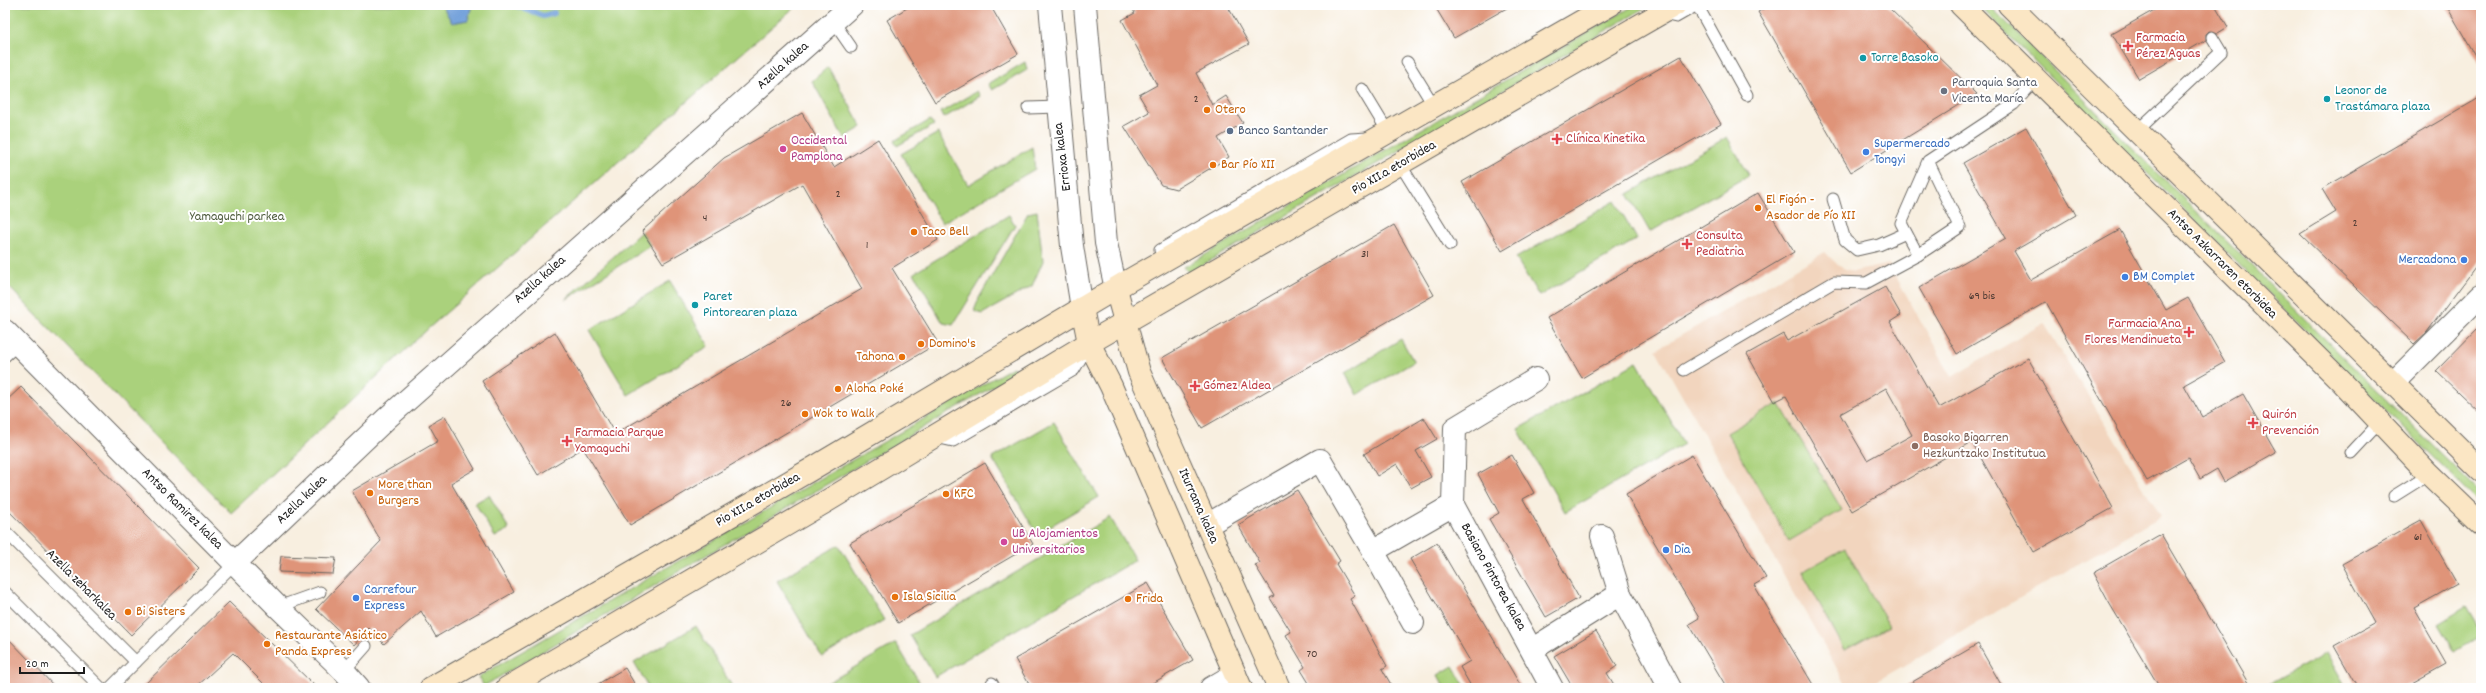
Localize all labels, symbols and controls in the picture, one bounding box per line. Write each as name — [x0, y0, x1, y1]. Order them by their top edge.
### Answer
place label: Farmacia Pérez Aguas — [2136, 28, 2201, 64]
street label: Azella kalea — [753, 37, 814, 95]
marker: Farmacia Pérez Aguas — [2123, 41, 2133, 51]
place label: Torre Basoko — [1871, 48, 1939, 68]
marker: Torre Basoko — [1858, 53, 1868, 63]
place label: Parroquia Santa Vicenta María — [1952, 73, 2038, 109]
place label: Leonor de Trastámara plaza — [2335, 81, 2430, 117]
marker: Parroquia Santa Vicenta María — [1939, 86, 1949, 96]
house number: 2 — [1193, 91, 1199, 108]
marker: Leonor de Trastámara plaza — [2322, 94, 2332, 104]
place label: Otero — [1215, 100, 1246, 120]
marker: Otero — [1202, 105, 1212, 115]
street label: Errioxa kalea — [1049, 121, 1077, 192]
place label: Banco Santander — [1238, 121, 1329, 141]
marker: Banco Santander — [1225, 126, 1235, 136]
place label: Clínica Kinetika — [1566, 129, 1645, 149]
place label: Occidental Pamplona — [791, 131, 848, 167]
marker: Clínica Kinetika — [1551, 133, 1563, 145]
place label: Supermercado Tongyi — [1874, 134, 1950, 170]
street label: Pio XII.a etorbidea — [1348, 135, 1440, 200]
marker: Occidental Pamplona — [778, 144, 788, 154]
marker: Supermercado Tongyi — [1861, 147, 1871, 157]
place label: Bar Pío XII — [1221, 155, 1275, 175]
marker: Bar Pío XII — [1208, 160, 1218, 170]
house number: 2 — [835, 186, 841, 203]
place label: El Figón - Asador de Pío XII — [1766, 190, 1856, 226]
marker: El Figón - Asador de Pío XII — [1753, 203, 1763, 213]
street label: Antso Azkarraren etorbidea — [2162, 204, 2282, 324]
park label: Yamaguchi parkea — [190, 207, 285, 227]
house number: 4 — [703, 210, 708, 227]
house number: 2 — [2352, 215, 2358, 232]
place label: Taco Bell — [922, 222, 969, 242]
place label: Consulta Pediatria — [1696, 226, 1744, 262]
marker: Taco Bell — [909, 227, 919, 237]
house number: 1 — [866, 237, 868, 254]
marker: Consulta Pediatria — [1681, 238, 1693, 250]
house number: 31 — [1361, 246, 1369, 263]
place label: Mercadona — [2398, 250, 2456, 270]
street label: Azella kalea — [510, 251, 571, 309]
marker: Mercadona — [2459, 255, 2469, 265]
place label: BM Complet — [2133, 267, 2195, 287]
marker: BM Complet — [2120, 272, 2130, 282]
place label: Paret Pintorearen plaza — [703, 287, 797, 323]
house number: 69 bis — [1969, 288, 1995, 305]
marker: Paret Pintorearen plaza — [690, 300, 700, 310]
place label: Farmacia Ana Flores Mendinueta — [2084, 314, 2181, 350]
marker: Farmacia Ana Flores Mendinueta — [2184, 327, 2194, 337]
place label: Domino's — [929, 334, 976, 354]
marker: Domino's — [916, 339, 926, 349]
place label: Tahona — [856, 347, 894, 367]
marker: Tahona — [897, 352, 907, 362]
place label: Gómez Aldea — [1203, 376, 1271, 396]
place label: Aloha Poké — [846, 379, 904, 399]
marker: Gómez Aldea — [1190, 381, 1200, 391]
marker: Aloha Poké — [833, 384, 843, 394]
house number: 26 — [780, 395, 792, 412]
place label: Wok to Walk — [813, 404, 875, 424]
place label: Quirón Prevención — [2262, 405, 2319, 441]
marker: Wok to Walk — [800, 409, 810, 419]
marker: Quirón Prevención — [2247, 417, 2259, 429]
place label: Farmacia Parque Yamaguchi — [575, 423, 664, 459]
place label: Basoko Bigarren Hezkuntzako Institutua — [1923, 428, 2046, 464]
marker: Farmacia Parque Yamaguchi — [562, 436, 572, 446]
marker: Basoko Bigarren Hezkuntzako Institutua — [1910, 441, 1920, 451]
street label: Antso Ramirez kalea — [137, 464, 228, 555]
street label: Iturrama kalea — [1173, 465, 1224, 547]
street label: Pio XII.a etorbidea — [712, 467, 804, 532]
street label: Azella kalea — [272, 470, 332, 529]
place label: More than Burgers — [378, 475, 432, 511]
place label: KFC — [954, 484, 974, 504]
marker: More than Burgers — [365, 488, 375, 498]
marker: KFC — [941, 489, 951, 499]
street label: Basiano Pintorea kalea — [1455, 519, 1531, 635]
place label: UB Alojamientos Universitarios — [1012, 524, 1098, 560]
house number: 61 — [2414, 529, 2422, 546]
marker: UB Alojamientos Universitarios — [999, 537, 1009, 547]
place label: Dia — [1674, 540, 1691, 560]
street label: Azella zeharkalea — [41, 545, 121, 625]
marker: Dia — [1661, 545, 1671, 555]
place label: Carrefour Express — [364, 580, 417, 616]
place label: Isla Sicilia — [903, 587, 956, 607]
place label: Frida — [1136, 589, 1164, 609]
marker: Isla Sicilia — [890, 592, 900, 602]
marker: Carrefour Express — [351, 593, 361, 603]
marker: Frida — [1123, 594, 1133, 604]
place label: Bi Sisters — [136, 602, 186, 622]
marker: Bi Sisters — [123, 607, 133, 617]
place label: Restaurante Asiático Panda Express — [275, 626, 387, 662]
marker: Restaurante Asiático Panda Express — [262, 639, 272, 649]
house number: 70 — [1306, 646, 1318, 663]
scale bar — [20, 649, 84, 675]
text: 20 m — [26, 656, 49, 673]

